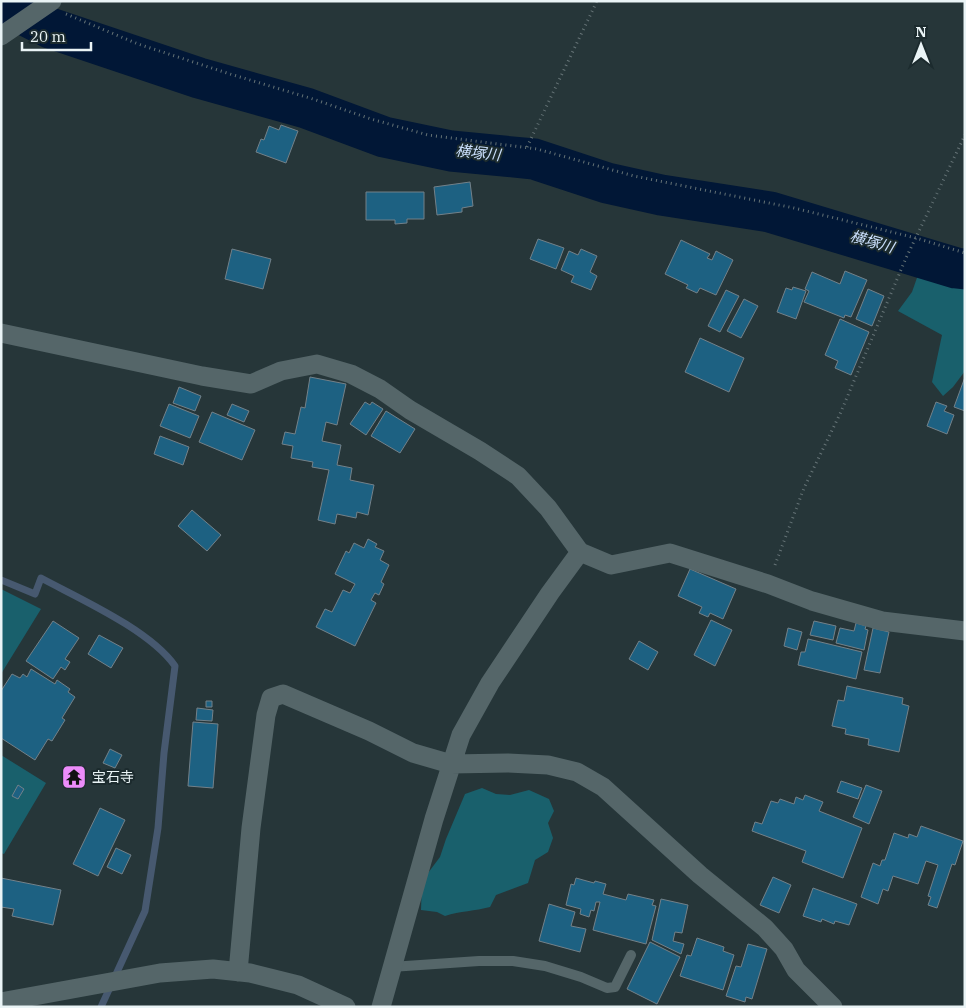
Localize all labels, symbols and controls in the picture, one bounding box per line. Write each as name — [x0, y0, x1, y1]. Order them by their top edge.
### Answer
scale bar — [22, 20, 91, 52]
north arrow — [896, 20, 946, 70]
text: N — [915, 23, 927, 41]
text: 20 m — [30, 27, 66, 46]
water label: 横塚川 — [455, 141, 503, 165]
water label: 横塚川 — [848, 226, 898, 257]
temple icon: 宝石寺 — [61, 764, 87, 790]
place label: 宝石寺 — [92, 768, 134, 786]

